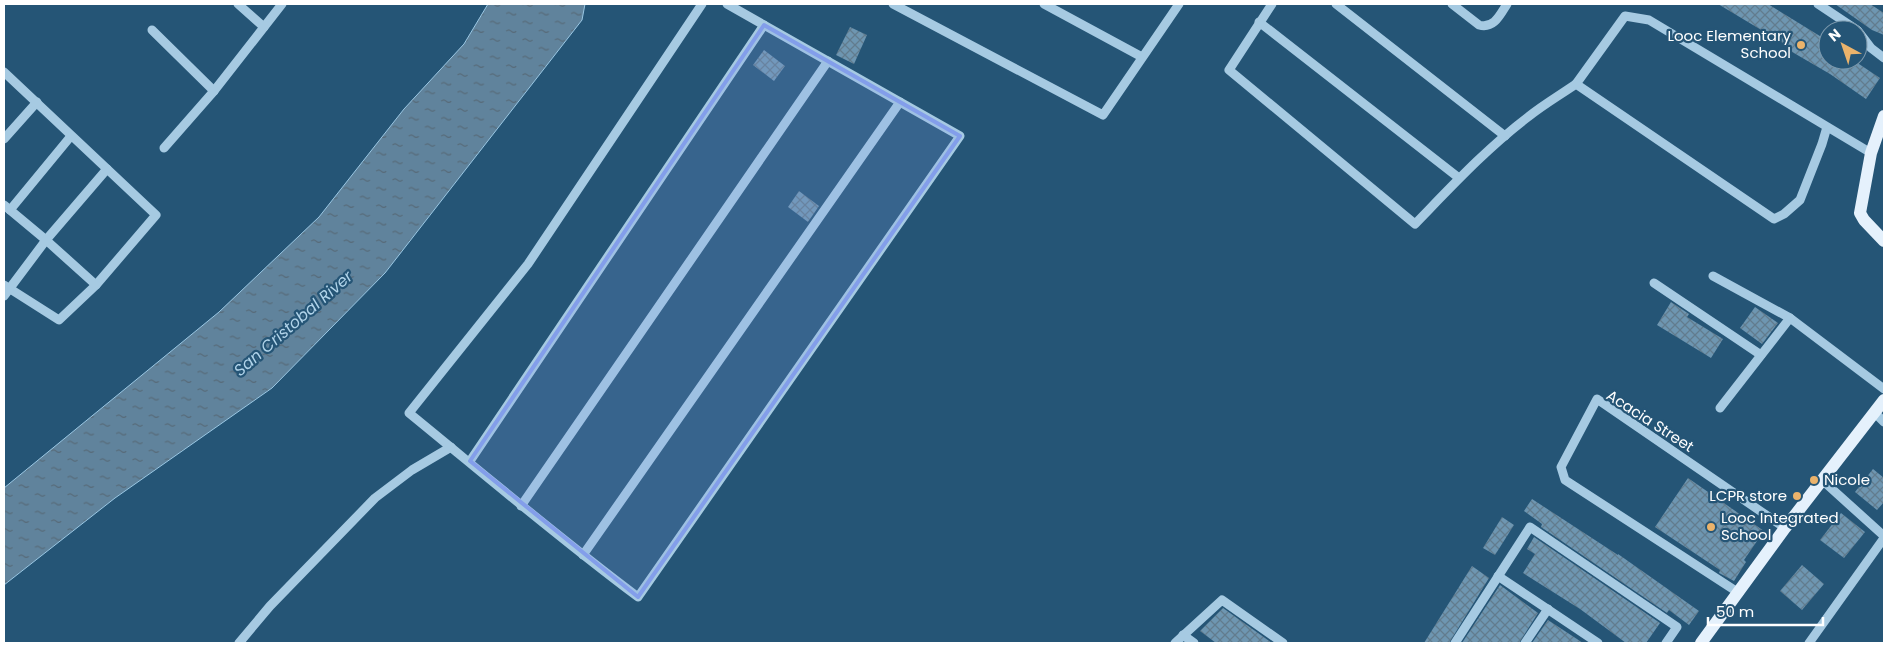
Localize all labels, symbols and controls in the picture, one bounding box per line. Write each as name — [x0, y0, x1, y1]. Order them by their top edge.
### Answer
north arrow — [1818, 20, 1868, 70]
text: N — [1824, 24, 1845, 46]
place label: Looc Elementary School — [1668, 25, 1792, 63]
marker: Looc Elementary School — [1795, 39, 1807, 51]
water label: San Cristobal River — [229, 265, 359, 381]
street label: Acacia Street — [1603, 384, 1698, 457]
place label: Nicole — [1824, 469, 1870, 490]
marker: Nicole — [1808, 474, 1820, 486]
place label: LCPR store — [1709, 485, 1787, 506]
marker: LCPR store — [1791, 490, 1803, 502]
place label: Looc Integrated School — [1721, 507, 1839, 545]
marker: Looc Integrated School — [1705, 521, 1717, 533]
scale bar — [1708, 594, 1823, 626]
text: 50 m — [1716, 601, 1754, 622]

